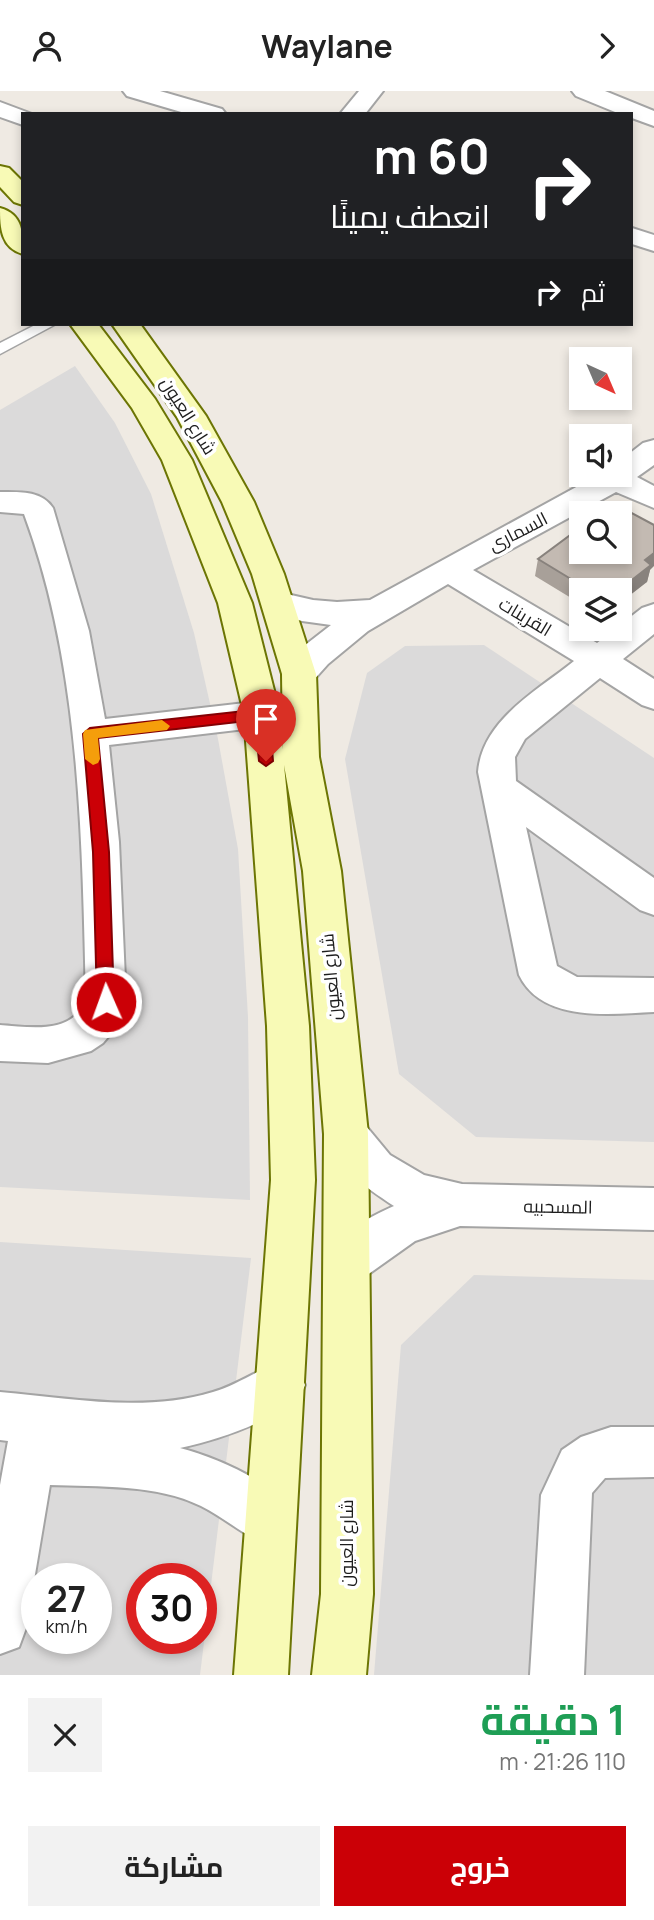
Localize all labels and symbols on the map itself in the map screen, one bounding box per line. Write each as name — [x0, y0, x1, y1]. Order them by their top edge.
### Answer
north arrow — [569, 347, 632, 409]
street label: شارع العيون — [155, 372, 222, 459]
street label: السمارى — [484, 506, 551, 556]
street label: القرينات — [495, 591, 556, 641]
pin — [236, 689, 296, 761]
street label: شارع العيون — [314, 932, 347, 1022]
position arrow — [69, 965, 143, 1039]
street label: المسحبيه — [523, 1193, 593, 1219]
street label: شارع العيون — [334, 1499, 359, 1587]
speed limit sign: 30 — [126, 1563, 217, 1654]

